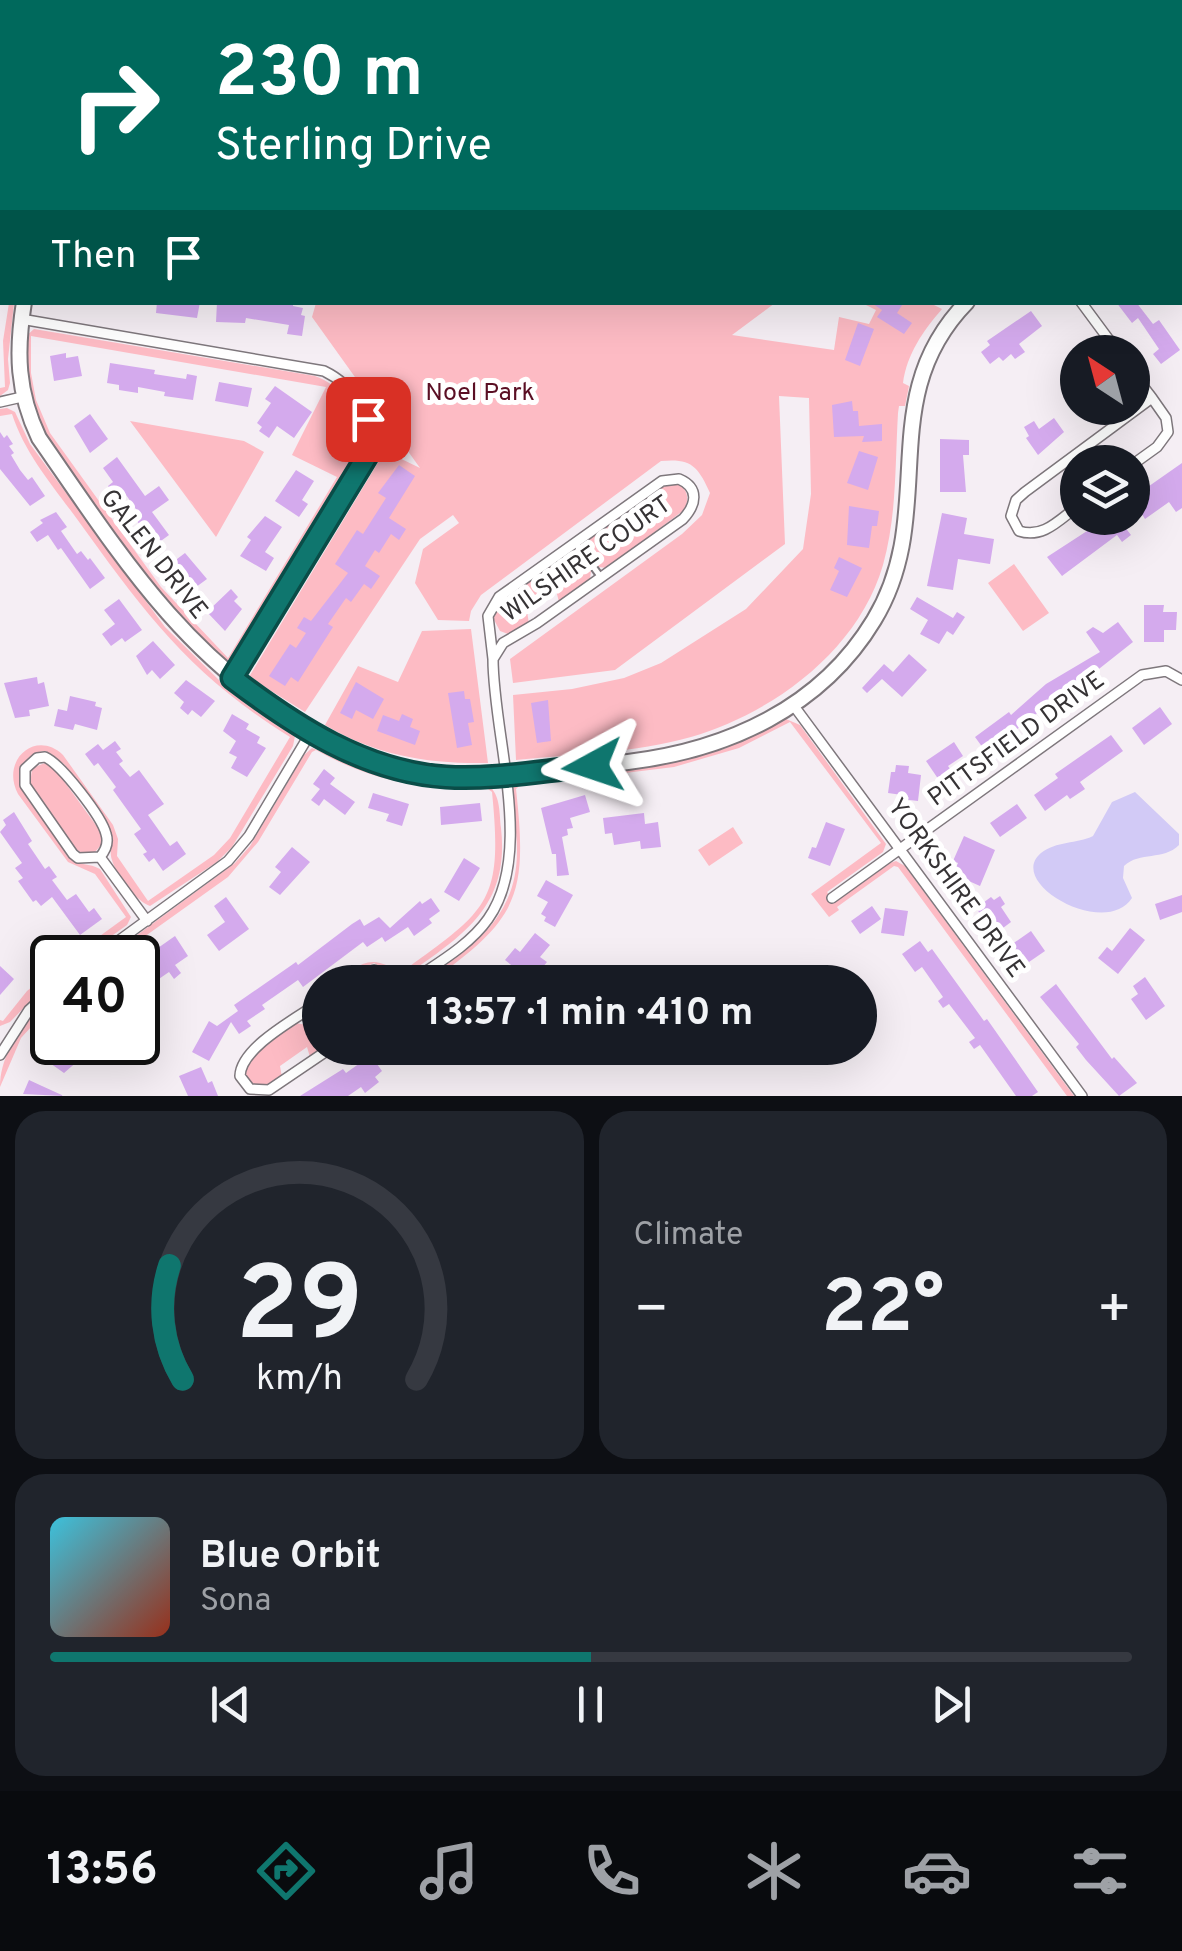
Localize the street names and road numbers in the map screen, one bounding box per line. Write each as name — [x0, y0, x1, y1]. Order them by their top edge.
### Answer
street label: GALEN DRIVE — [92, 483, 214, 627]
street label: WILSHIRE COURT — [496, 489, 678, 631]
street label: PITTSFIELD DRIVE — [922, 665, 1112, 815]
street label: YORKSHIRE DRIVE — [879, 793, 1031, 985]

